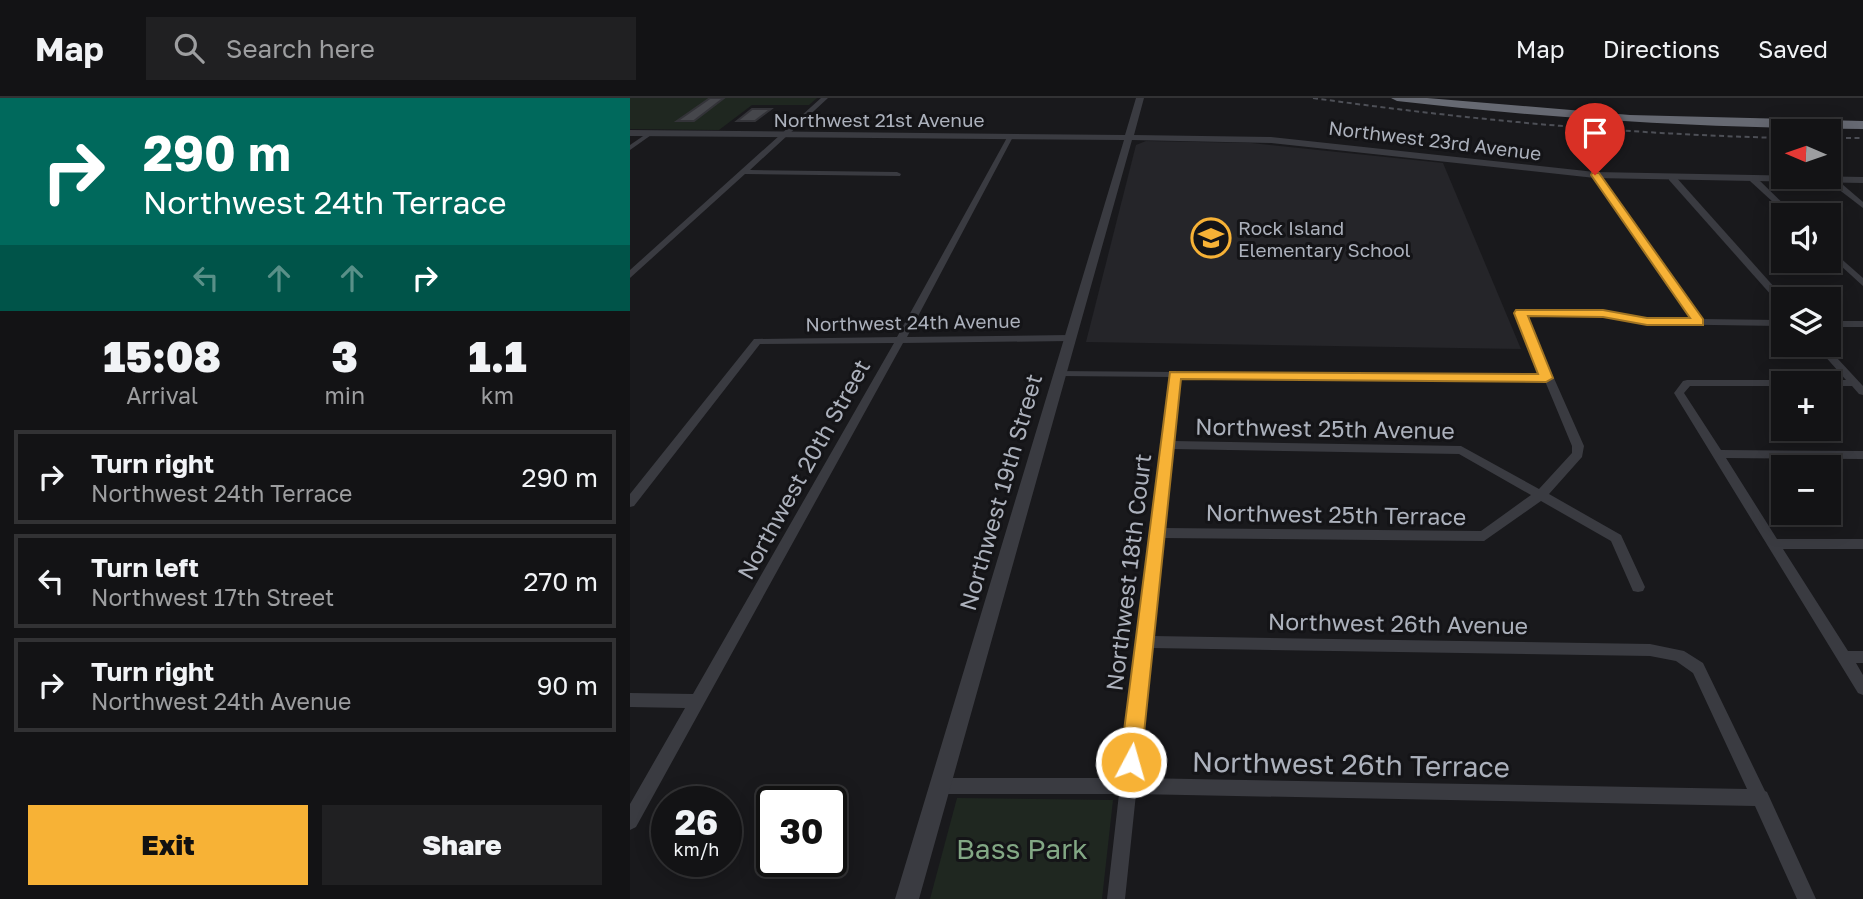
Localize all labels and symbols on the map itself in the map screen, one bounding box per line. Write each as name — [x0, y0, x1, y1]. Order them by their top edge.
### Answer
pin — [1565, 103, 1625, 175]
street label: Northwest 21st Avenue — [773, 108, 985, 131]
street label: Northwest 23rd Avenue — [1327, 116, 1543, 164]
north arrow — [1771, 119, 1841, 189]
place label: Rock Island Elementary School — [1238, 216, 1411, 261]
school or university icon: Rock Island Elementary School — [1190, 217, 1232, 259]
street label: Northwest 24th Avenue — [805, 309, 1021, 335]
street label: Northwest 20th Street — [731, 354, 875, 584]
street label: Northwest 19th Street — [953, 370, 1047, 614]
street label: Northwest 25th Avenue — [1195, 412, 1455, 444]
street label: Northwest 18th Court — [1100, 452, 1156, 692]
street label: Northwest 25th Terrace — [1205, 498, 1467, 530]
street label: Northwest 26th Avenue — [1268, 607, 1528, 639]
position arrow — [1094, 725, 1168, 799]
street label: Northwest 26th Terrace — [1192, 745, 1510, 783]
speed limit sign: 30 — [756, 786, 847, 877]
park label: Bass Park — [956, 832, 1088, 865]

